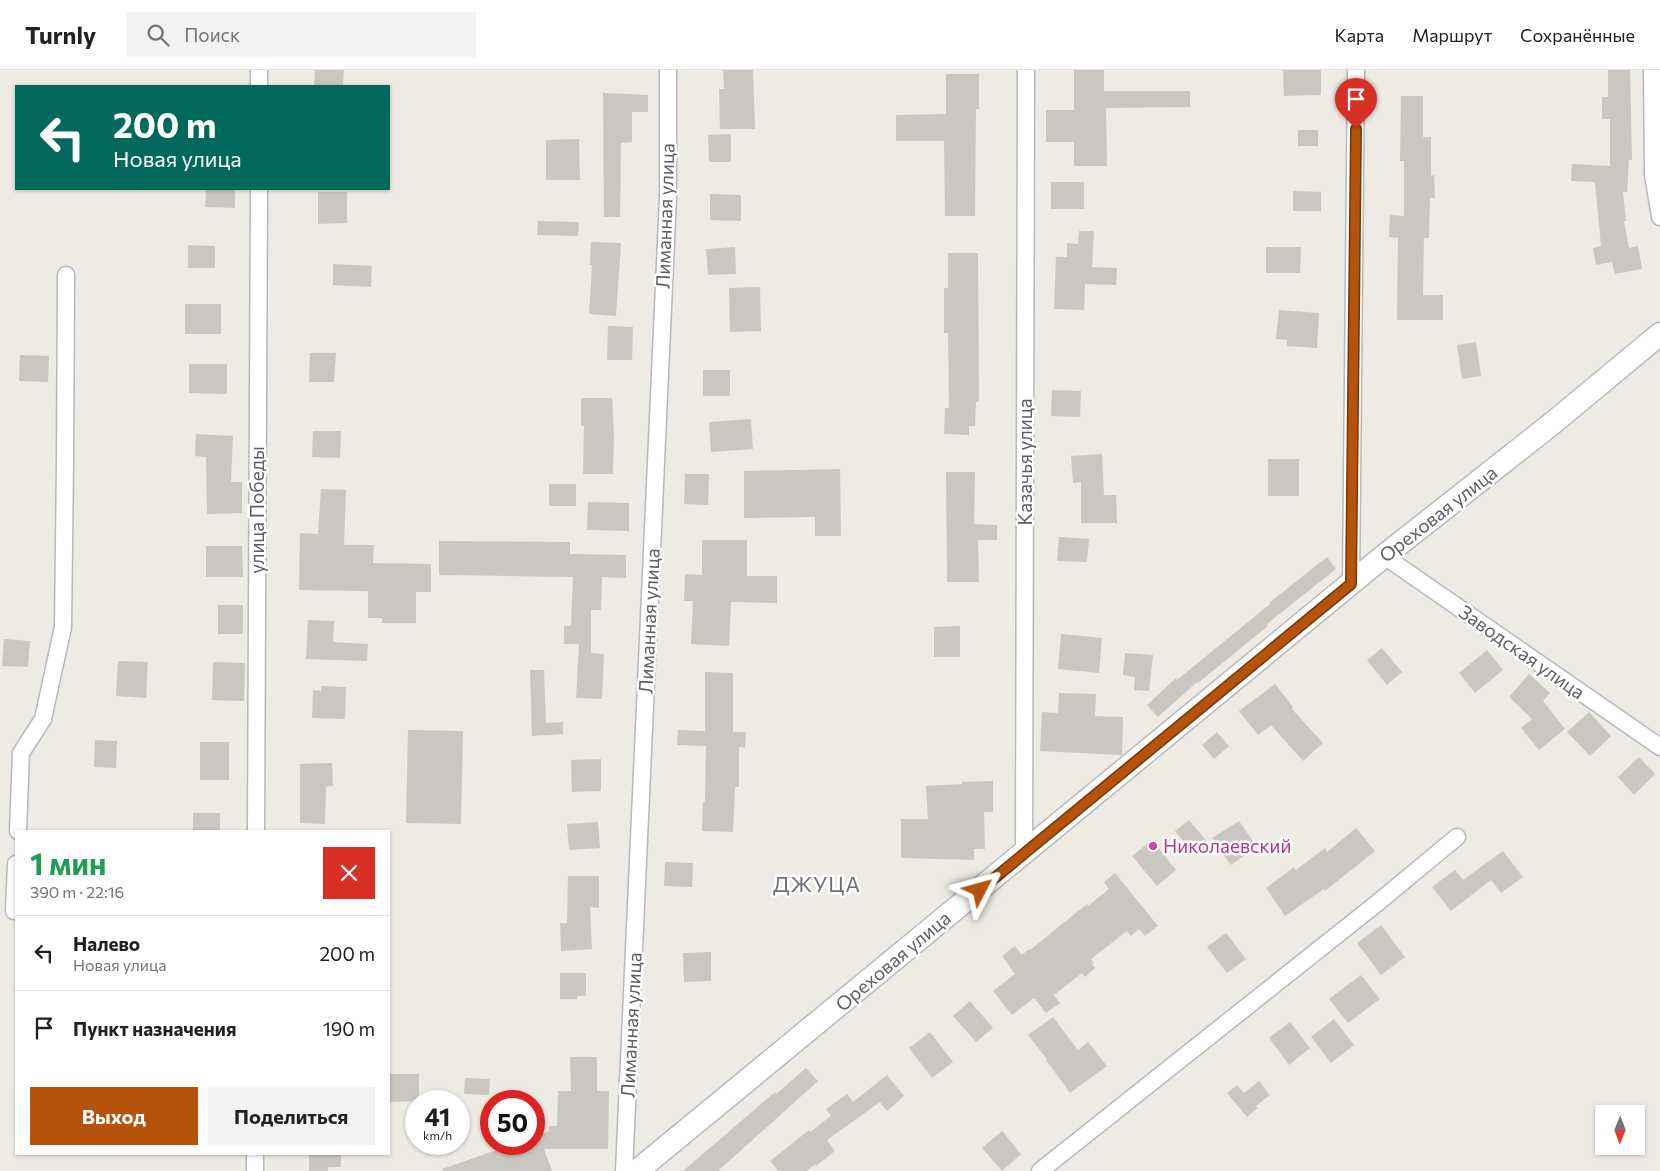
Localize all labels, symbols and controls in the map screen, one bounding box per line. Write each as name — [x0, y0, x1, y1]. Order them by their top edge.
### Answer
search box — [126, 12, 476, 57]
text: Turnly — [25, 20, 96, 49]
icon: search — [144, 21, 172, 49]
text: Поиск — [184, 23, 240, 46]
text: Карта — [1335, 24, 1384, 46]
text: Маршрут — [1412, 24, 1492, 46]
text: Сохранённые — [1520, 24, 1635, 46]
pin — [1335, 78, 1377, 129]
icon: arrive — [1342, 85, 1370, 113]
text: 200 m — [113, 102, 216, 145]
icon: left — [30, 105, 95, 170]
street label: Лиманная улица — [650, 143, 679, 289]
text: Новая улица — [113, 145, 242, 172]
street label: Казачья улица — [1013, 398, 1036, 526]
street label: улица Победы — [245, 446, 268, 574]
street label: Ореховая улица — [1374, 460, 1501, 567]
street label: Лиманная улица — [633, 548, 664, 694]
street label: Заводская улица — [1455, 600, 1590, 704]
place label: Николаевский — [1163, 834, 1291, 857]
marker: Николаевский — [1147, 840, 1159, 852]
text: 1 мин — [30, 844, 106, 881]
button: close — [323, 847, 375, 899]
position arrow — [953, 863, 1005, 915]
district label: ДЖУЦА — [773, 871, 861, 896]
text: 390 m · 22:16 — [30, 882, 124, 901]
street label: Ореховая улица — [830, 906, 955, 1015]
text: Налево — [73, 932, 140, 955]
icon: left — [30, 939, 58, 967]
text: 200 m — [320, 942, 375, 965]
street label: Лиманная улица — [615, 952, 646, 1098]
text: Новая улица — [73, 955, 167, 974]
icon: arrive — [30, 1014, 58, 1042]
text: Пункт назначения — [73, 1017, 236, 1040]
text: 190 m — [323, 1017, 375, 1040]
button: Выход — [30, 1087, 198, 1145]
button: Поделиться — [208, 1087, 375, 1145]
speed limit sign: 50 — [480, 1090, 545, 1155]
text: 41 — [425, 1101, 450, 1131]
north arrow — [1595, 1105, 1645, 1155]
map controls — [1595, 1105, 1645, 1155]
text: km/h — [423, 1128, 452, 1142]

